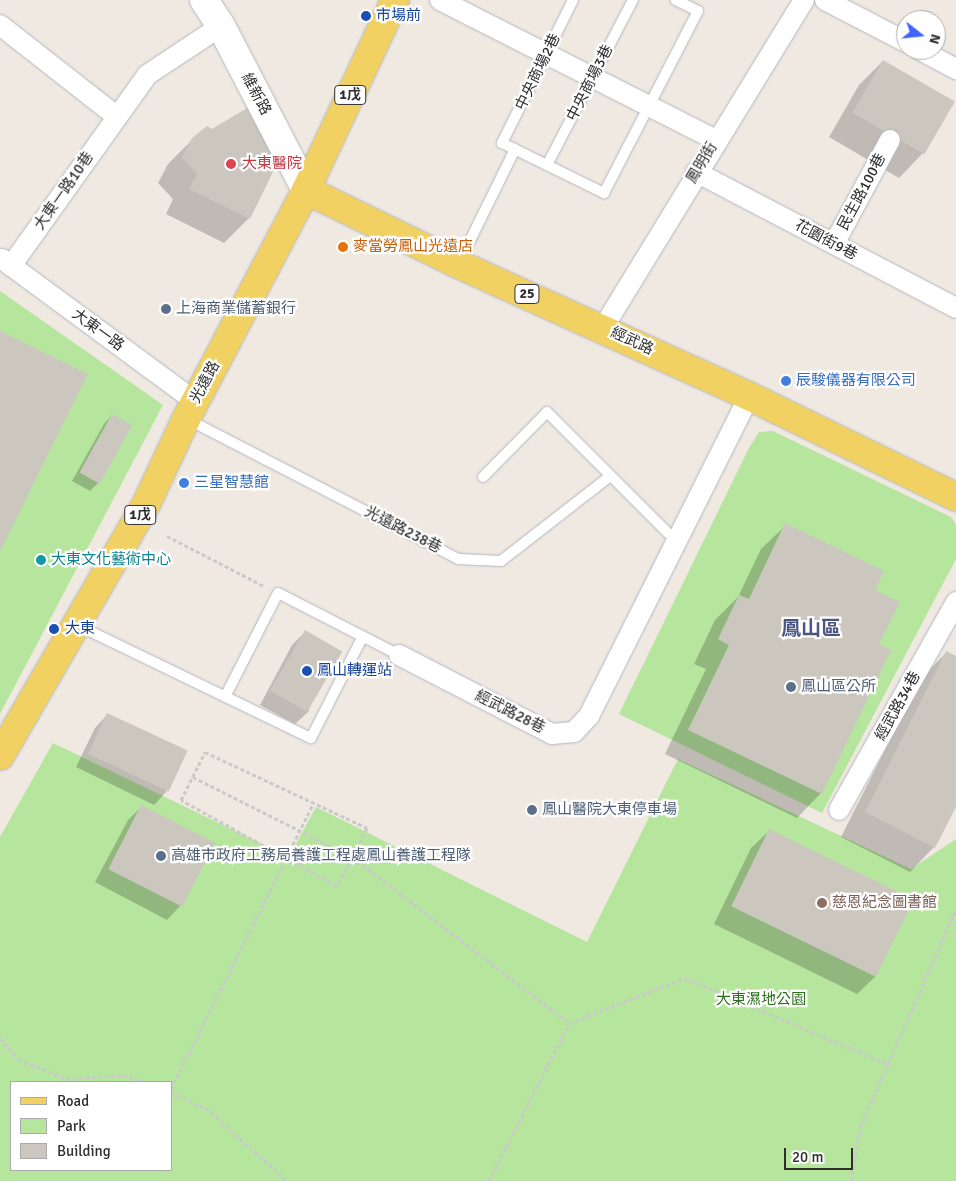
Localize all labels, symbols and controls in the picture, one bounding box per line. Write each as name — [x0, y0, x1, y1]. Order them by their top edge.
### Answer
place label: 市場前 — [376, 7, 421, 25]
marker: 市場前 — [360, 10, 372, 22]
north arrow — [896, 10, 946, 60]
street label: 中央商場2巷 — [512, 31, 564, 113]
text: N — [925, 32, 944, 46]
street label: 中央商場3巷 — [563, 42, 617, 124]
street label: 維新路 — [237, 70, 275, 118]
road number: 1戊 — [334, 84, 366, 106]
street label: 鳳明街 — [683, 139, 721, 187]
street label: 大東一路10巷 — [30, 148, 98, 234]
street label: 民生路100巷 — [834, 151, 890, 233]
place label: 大東醫院 — [242, 155, 302, 173]
marker: 大東醫院 — [224, 157, 238, 171]
street label: 花園街9巷 — [792, 216, 860, 264]
place label: 麥當勞鳳山光遠店 — [353, 238, 473, 256]
marker: 麥當勞鳳山光遠店 — [337, 241, 349, 253]
road number: 25 — [513, 282, 541, 306]
place label: 上海商業儲蓄銀行 — [176, 300, 296, 318]
marker: 上海商業儲蓄銀行 — [160, 303, 172, 315]
street label: 大東一路 — [68, 305, 128, 355]
street label: 經武路 — [608, 323, 656, 359]
street label: 光遠路 — [186, 358, 224, 406]
place label: 辰駿儀器有限公司 — [796, 372, 916, 390]
marker: 辰駿儀器有限公司 — [780, 375, 792, 387]
place label: 三星智慧館 — [194, 474, 269, 492]
marker: 三星智慧館 — [178, 477, 190, 489]
street label: 光遠路238巷 — [361, 503, 445, 557]
road number: 1戊 — [124, 504, 156, 526]
place label: 大東文化藝術中心 — [51, 551, 171, 569]
marker: 大東文化藝術中心 — [35, 554, 47, 566]
district label: 鳳山區 — [781, 616, 841, 640]
place label: 大東 — [65, 620, 95, 638]
marker: 大東 — [47, 622, 61, 636]
place label: 鳳山轉運站 — [317, 662, 392, 680]
marker: 鳳山轉運站 — [301, 665, 313, 677]
street label: 經武路34巷 — [872, 668, 924, 744]
place label: 鳳山區公所 — [801, 678, 876, 696]
marker: 鳳山區公所 — [785, 681, 797, 693]
street label: 經武路28巷 — [472, 687, 548, 737]
place label: 鳳山醫院大東停車場 — [542, 801, 677, 819]
marker: 鳳山醫院大東停車場 — [526, 804, 538, 816]
place label: 高雄市政府工務局養護工程處鳳山養護工程隊 — [171, 847, 471, 865]
marker: 高雄市政府工務局養護工程處鳳山養護工程隊 — [155, 850, 167, 862]
place label: 慈恩紀念圖書館 — [832, 894, 937, 912]
marker: 慈恩紀念圖書館 — [816, 897, 828, 909]
park label: 大東濕地公園 — [716, 991, 806, 1009]
legend — [10, 1081, 172, 1171]
text: Road — [57, 1092, 89, 1110]
text: Park — [57, 1117, 86, 1135]
scale bar — [786, 1138, 855, 1170]
text: Building — [57, 1142, 111, 1160]
text: 20 m — [792, 1148, 823, 1166]

